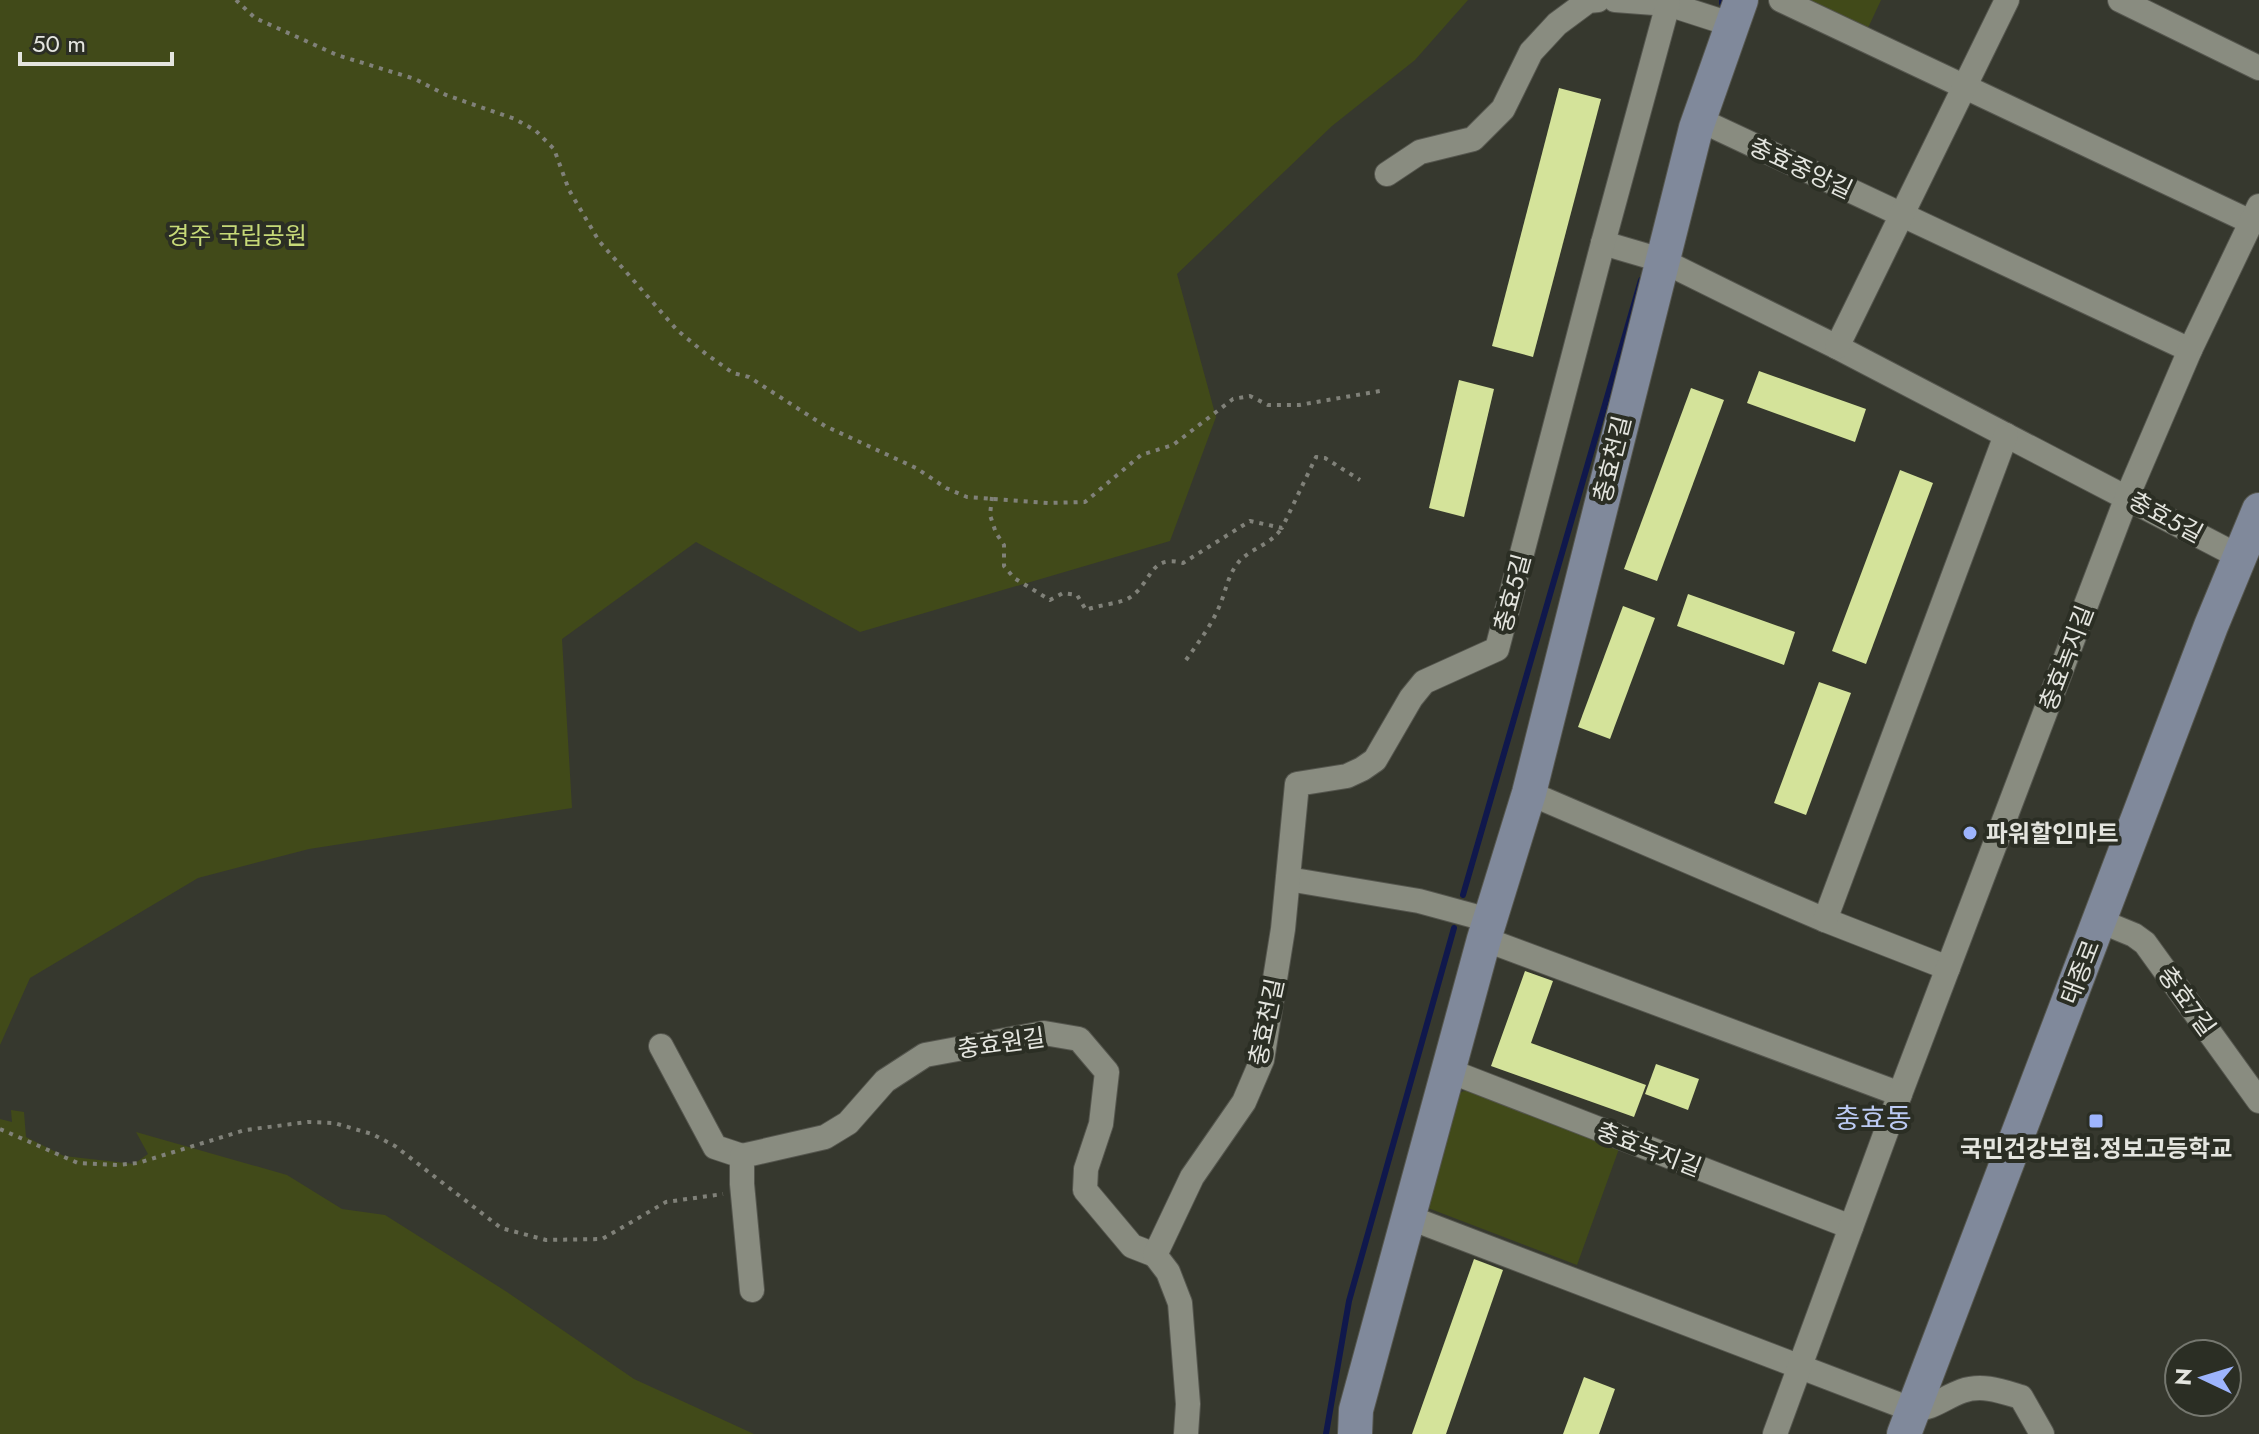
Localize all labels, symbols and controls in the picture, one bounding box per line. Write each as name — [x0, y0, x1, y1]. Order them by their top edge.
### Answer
scale bar — [20, 16, 172, 66]
text: 50 m — [32, 26, 86, 61]
street label: 충효중앙길 — [1744, 129, 1858, 207]
park label: 경주 국립공원 — [167, 218, 307, 253]
street label: 충효천길 — [1584, 412, 1640, 506]
street label: 충효5길 — [2123, 483, 2209, 551]
street label: 충효5길 — [1485, 550, 1539, 636]
street label: 충효녹지길 — [2030, 600, 2102, 716]
place label: 파워할인마트 — [1986, 816, 2118, 851]
marker: 파워할인마트 — [1961, 824, 1979, 842]
street label: 태종로 — [2052, 935, 2108, 1009]
street label: 충효7길 — [2150, 959, 2224, 1043]
street label: 충효천길 — [1240, 975, 1292, 1069]
street label: 충효원길 — [955, 1020, 1047, 1066]
district label: 충효동 — [1834, 1098, 1912, 1139]
marker: 국민건강보험.정보고등학교 — [2087, 1112, 2105, 1130]
street label: 충효녹지길 — [1591, 1113, 1707, 1185]
place label: 국민건강보험.정보고등학교 — [1960, 1131, 2232, 1166]
north arrow — [2163, 1338, 2243, 1418]
text: N — [2166, 1367, 2200, 1386]

